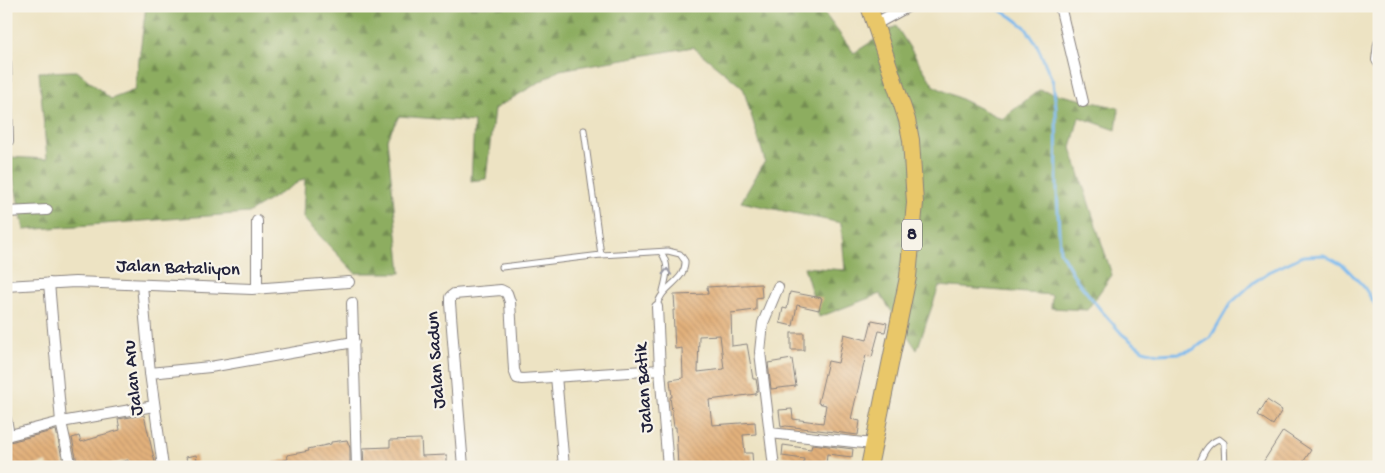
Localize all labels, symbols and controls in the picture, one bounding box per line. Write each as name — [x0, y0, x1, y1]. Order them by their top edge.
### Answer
road number: 8 — [902, 220, 922, 250]
street label: Jalan Bataliyon — [116, 255, 240, 283]
one-way arrow — [661, 268, 672, 276]
street label: Jalan Sadun — [422, 311, 452, 409]
street label: Jalan Aru — [119, 339, 149, 417]
street label: Jalan Batik — [630, 341, 660, 433]

